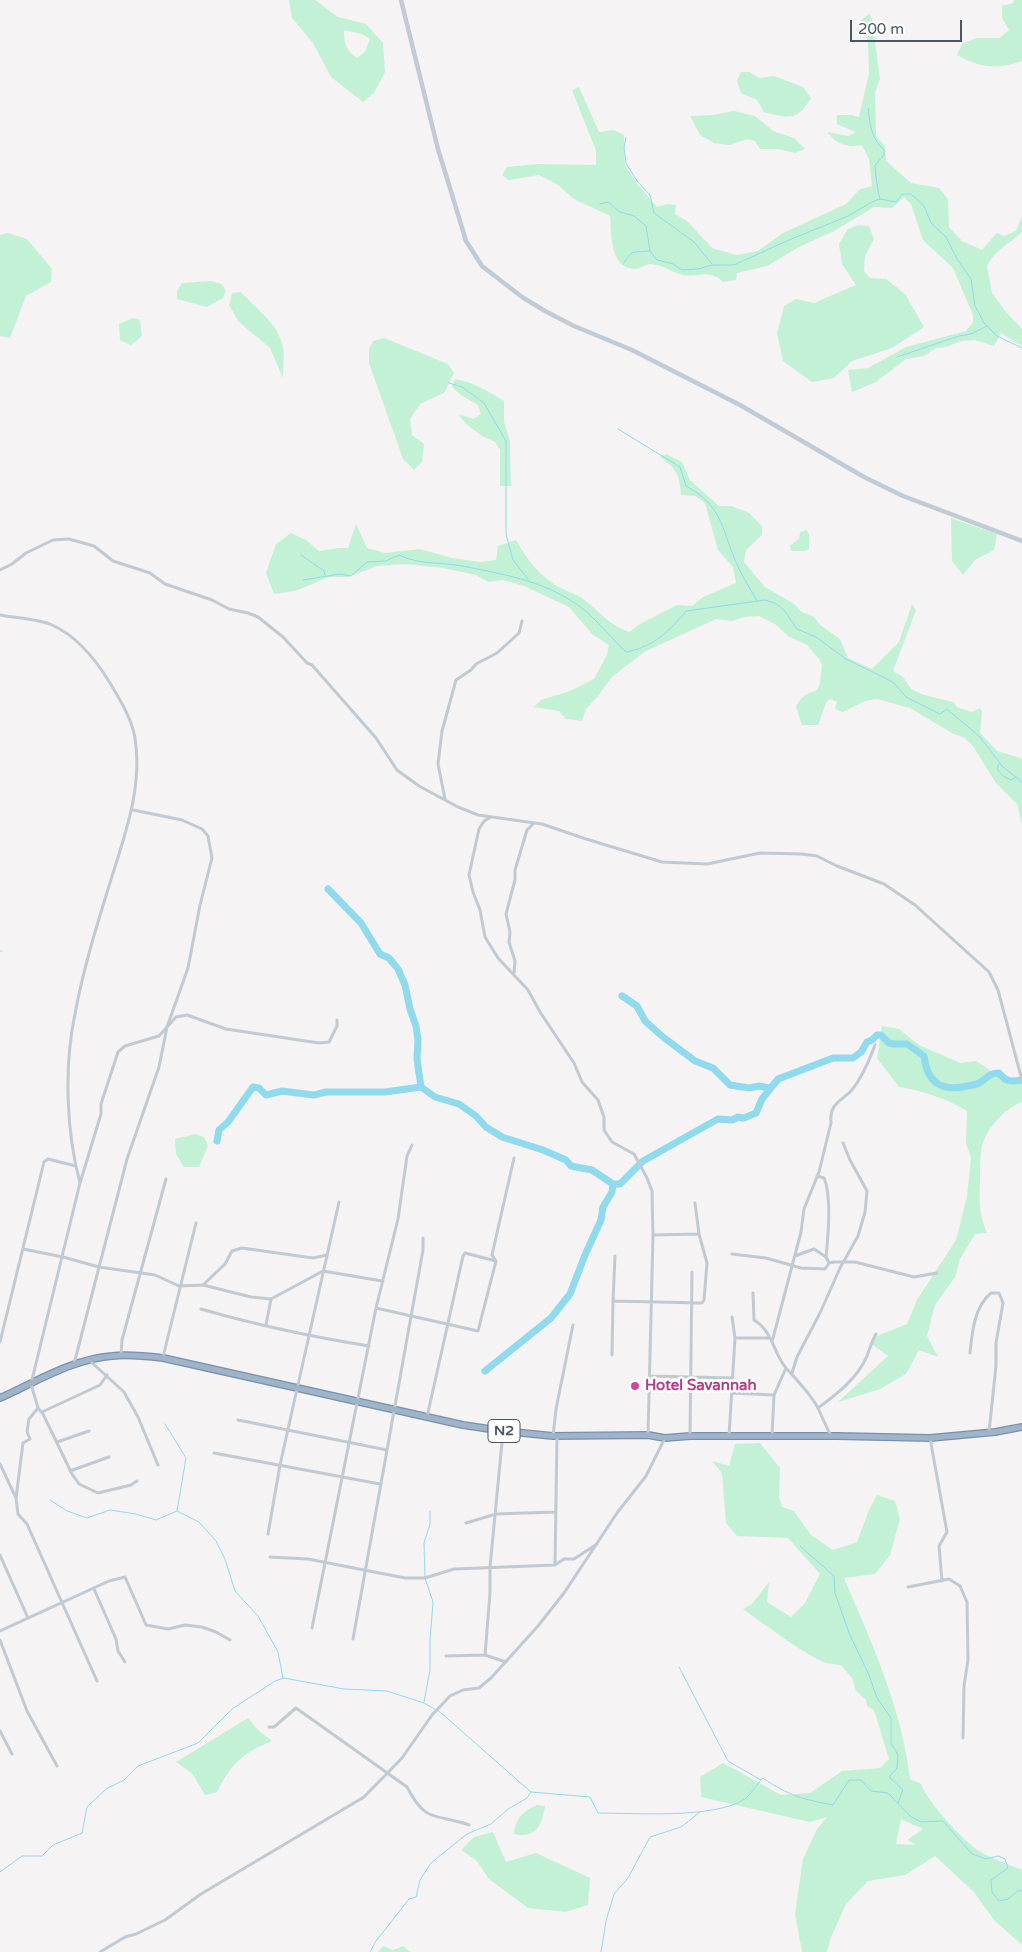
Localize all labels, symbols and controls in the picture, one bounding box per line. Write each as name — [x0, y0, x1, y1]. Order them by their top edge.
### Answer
scale bar — [852, 10, 964, 42]
text: 200 m — [858, 20, 904, 38]
place label: Hotel Savannah — [645, 1377, 757, 1395]
marker: Hotel Savannah — [629, 1380, 641, 1392]
road number: N2 — [488, 1420, 520, 1442]

